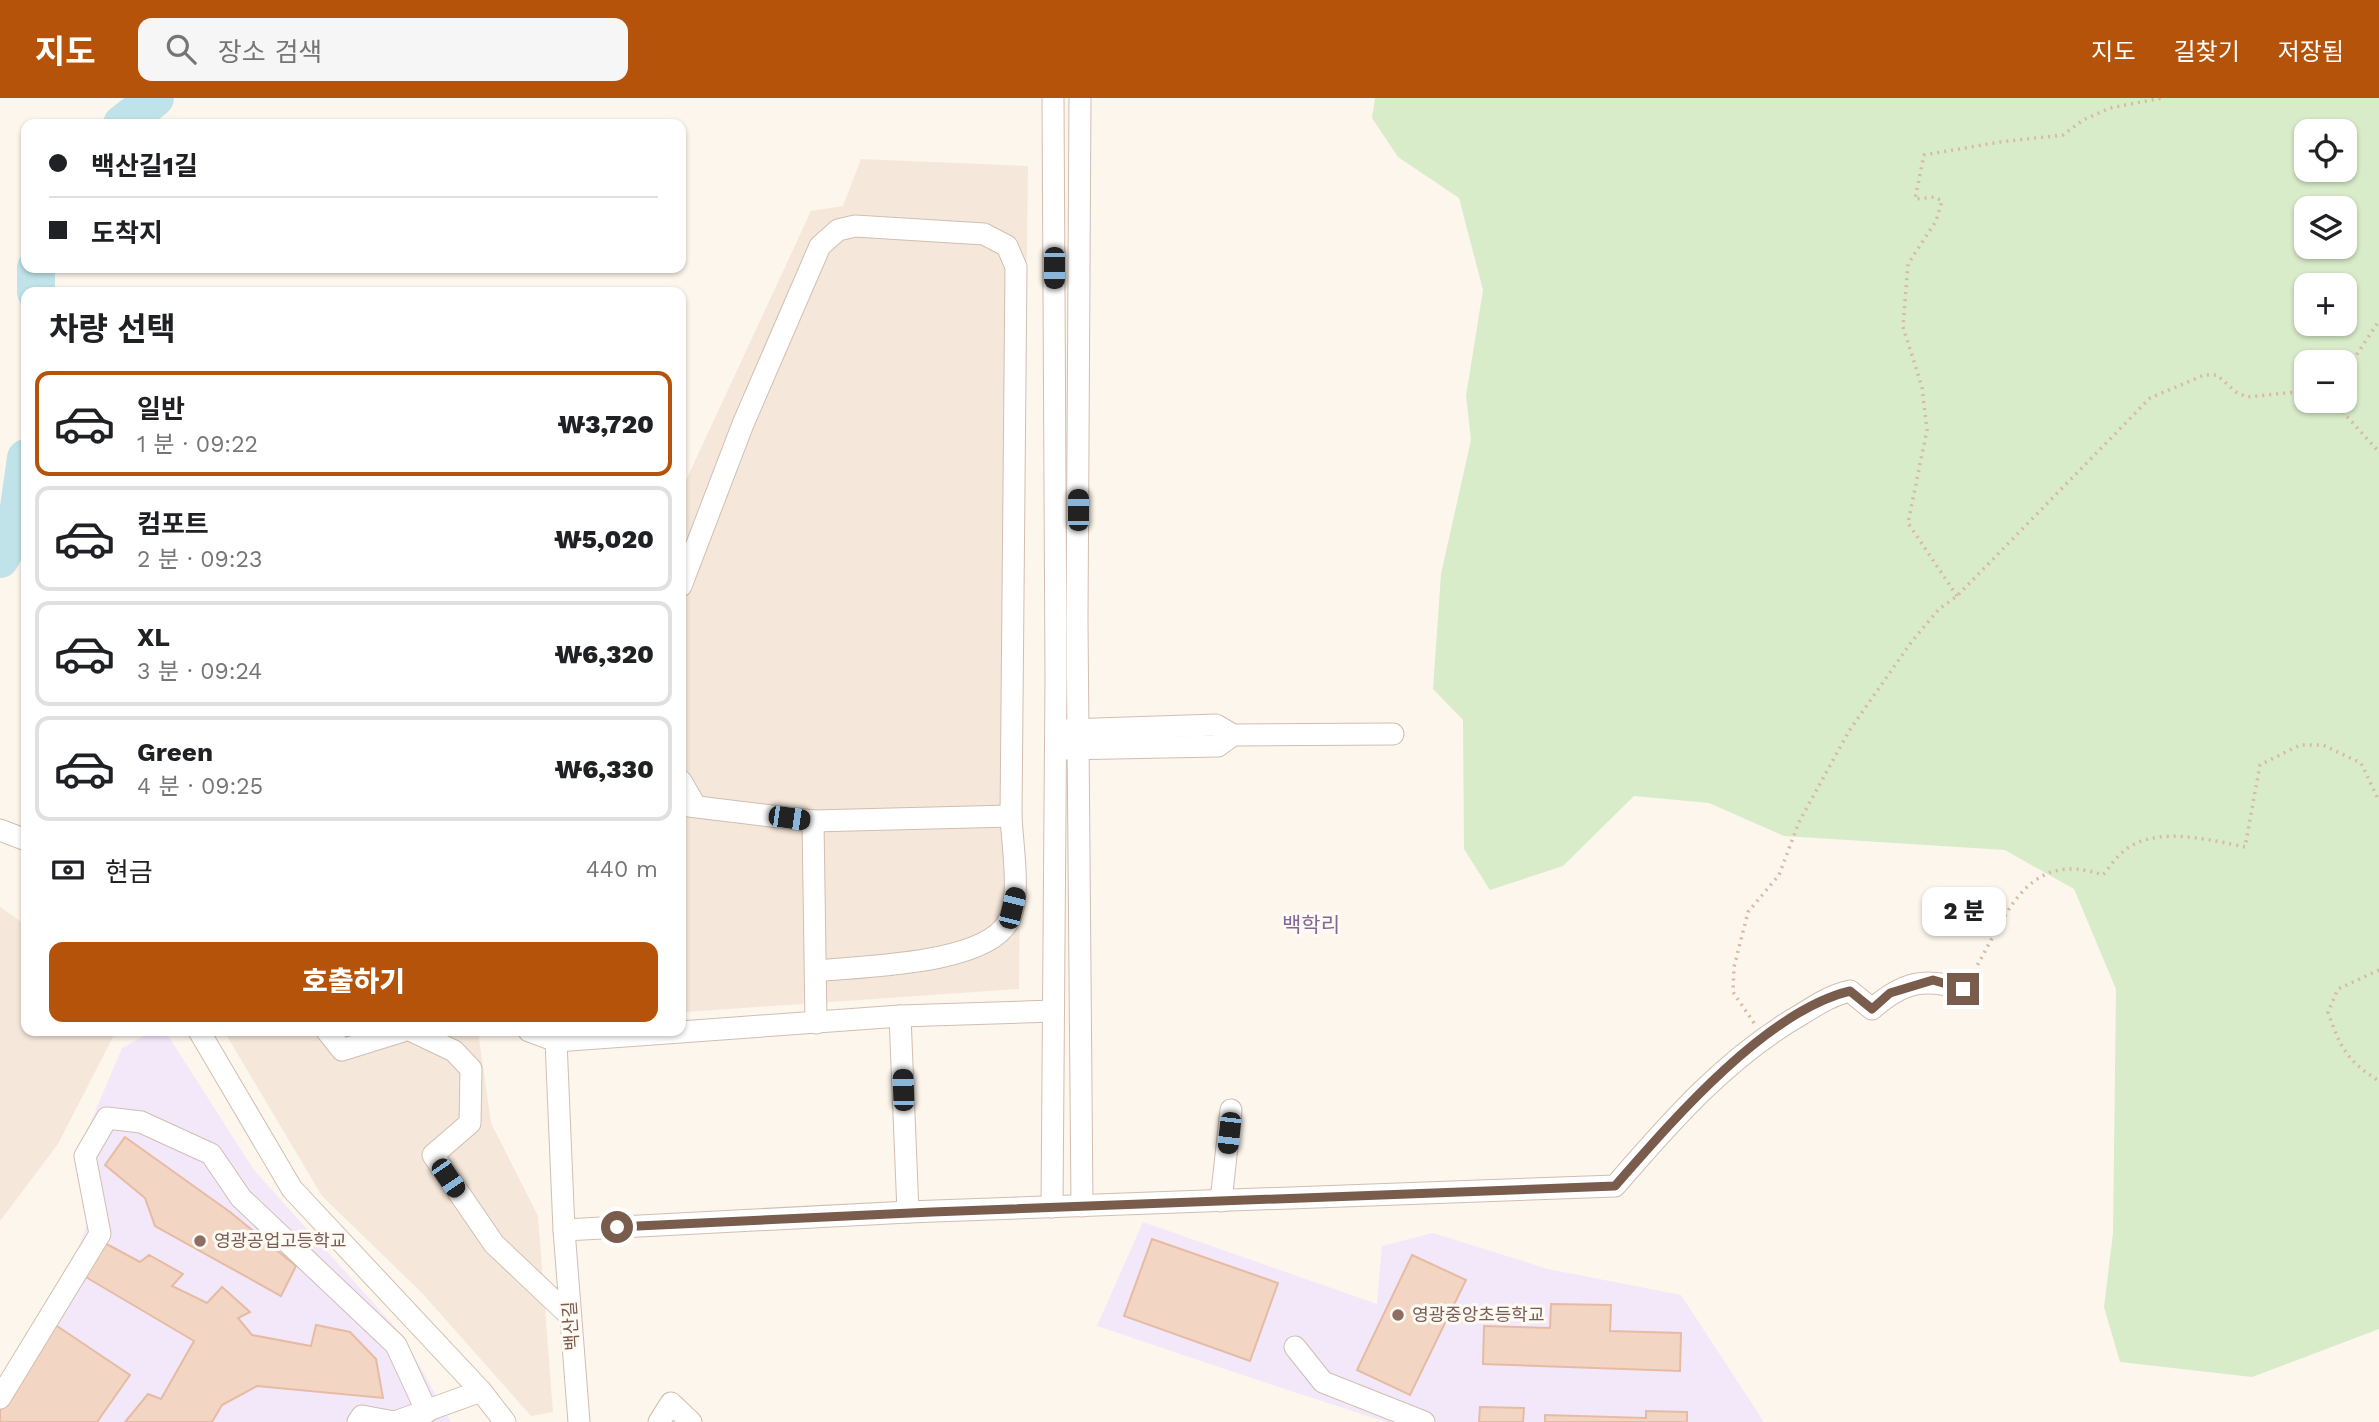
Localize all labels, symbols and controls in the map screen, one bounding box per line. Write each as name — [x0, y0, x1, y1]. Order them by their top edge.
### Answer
search box — [138, 18, 628, 81]
icon: search — [162, 30, 200, 68]
text: 지도 — [35, 32, 96, 71]
text: 장소 검색 — [218, 37, 322, 67]
text: 지도 — [2091, 38, 2136, 66]
text: 길찾기 — [2174, 38, 2240, 66]
text: 저장됨 — [2278, 38, 2344, 66]
map controls — [2294, 119, 2357, 413]
button: locate — [2294, 119, 2357, 182]
text: 백산길1길 — [91, 151, 198, 181]
button: layers — [2294, 196, 2357, 259]
text: 도착지 — [91, 218, 163, 248]
car — [1044, 247, 1065, 289]
button: + — [2294, 273, 2357, 336]
text: 차량 선택 — [49, 310, 176, 348]
button: − — [2294, 350, 2357, 413]
icon: car — [53, 392, 116, 455]
text: 일반 — [137, 394, 185, 424]
text: ₩3,720 — [558, 409, 654, 439]
text: 1 분 · 09:22 — [137, 431, 258, 458]
car — [1068, 489, 1089, 531]
icon: car — [53, 507, 116, 570]
text: 컴포트 — [137, 509, 209, 539]
text: ₩5,020 — [554, 524, 654, 554]
text: 2 분 · 09:23 — [137, 546, 262, 573]
icon: car — [53, 622, 116, 685]
text: XL — [137, 622, 170, 652]
text: ₩6,320 — [555, 639, 654, 669]
text: 3 분 · 09:24 — [137, 658, 262, 685]
icon: car — [53, 737, 116, 800]
text: Green — [137, 737, 213, 767]
text: ₩6,330 — [555, 754, 654, 784]
text: 4 분 · 09:25 — [137, 773, 263, 800]
car — [767, 805, 812, 831]
icon: cash — [49, 851, 87, 889]
text: 440 m — [586, 856, 658, 883]
text: 현금 — [105, 857, 153, 887]
car — [997, 885, 1028, 931]
callout: 2 분 — [1921, 888, 2005, 936]
text: 2 분 — [1943, 898, 1985, 925]
district label: 백학리 — [1282, 912, 1340, 937]
button: 호출하기 — [49, 942, 658, 1022]
route end — [1947, 973, 1979, 1005]
car — [892, 1069, 915, 1111]
car — [1217, 1111, 1242, 1155]
car — [428, 1155, 469, 1201]
route start — [601, 1211, 633, 1243]
place label: 영광공업고등학교 — [214, 1230, 346, 1251]
marker: 영광공업고등학교 — [192, 1233, 208, 1249]
street label: 백산길 — [558, 1301, 583, 1352]
place label: 영광중앙초등학교 — [1412, 1304, 1544, 1325]
marker: 영광중앙초등학교 — [1390, 1307, 1406, 1323]

